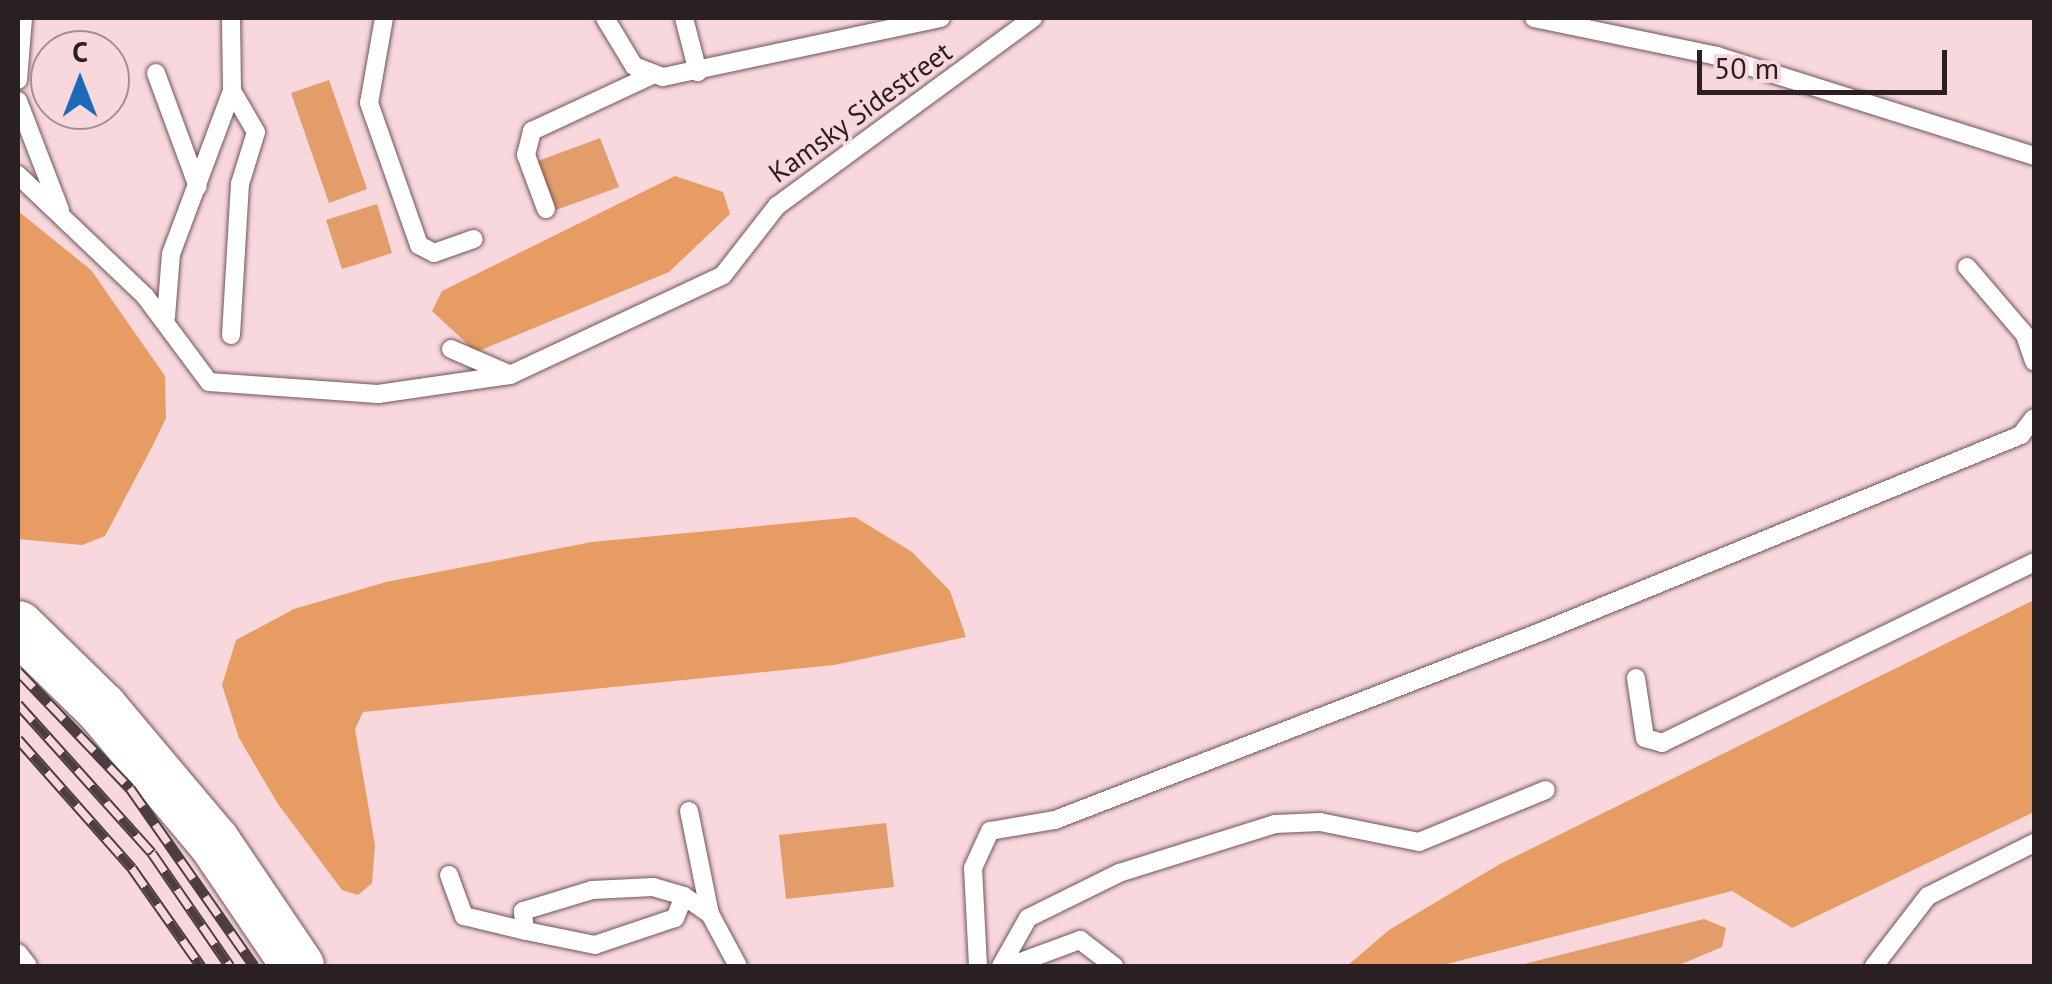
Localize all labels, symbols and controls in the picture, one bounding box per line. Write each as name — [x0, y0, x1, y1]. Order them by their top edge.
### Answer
north arrow — [30, 30, 130, 130]
scale bar — [1702, 30, 1952, 92]
text: С — [72, 33, 88, 70]
street label: Kamsky Sidestreet — [762, 34, 958, 190]
text: 50 m — [1714, 48, 1779, 87]

